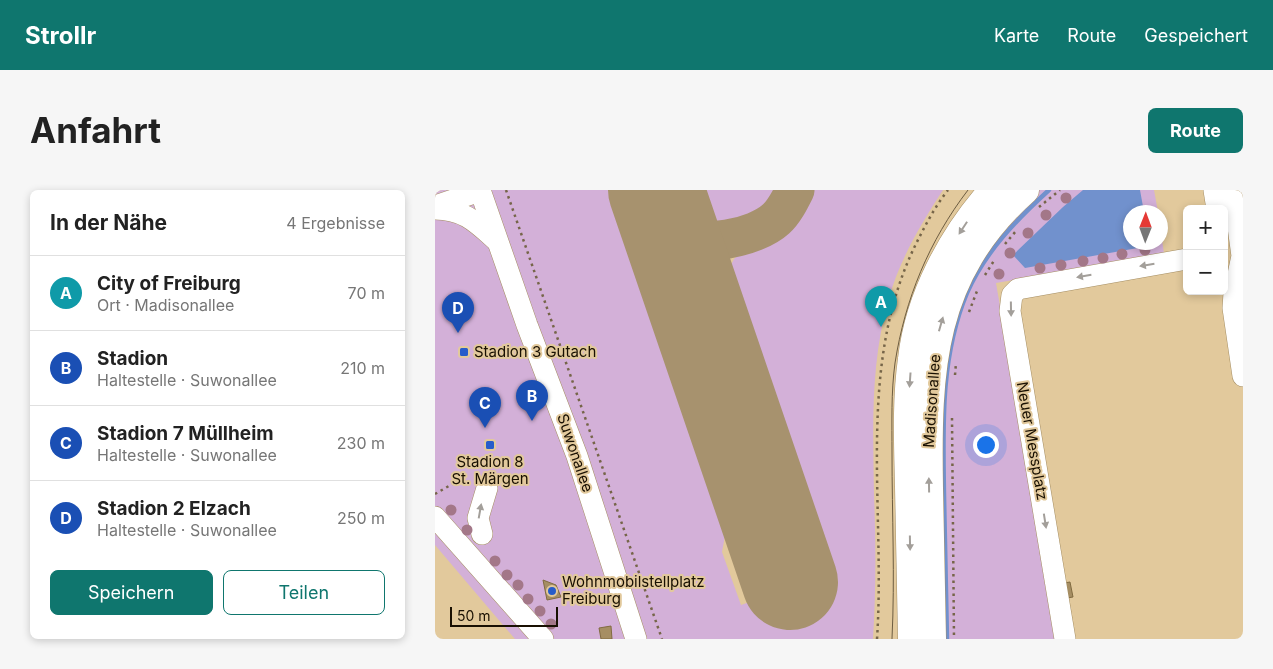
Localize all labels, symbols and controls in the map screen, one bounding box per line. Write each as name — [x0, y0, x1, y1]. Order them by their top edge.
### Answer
text: Strollr — [25, 21, 96, 50]
text: Karte — [994, 25, 1039, 46]
text: Route — [1067, 25, 1116, 46]
text: Gespeichert — [1144, 25, 1248, 46]
button: Route — [1148, 108, 1243, 153]
text: Anfahrt — [30, 109, 161, 151]
north arrow — [1123, 205, 1168, 250]
map controls — [1183, 205, 1228, 295]
button: + — [1183, 205, 1228, 250]
text: In der Nähe — [50, 210, 167, 235]
text: 4 Ergebnisse — [286, 213, 385, 233]
one-way arrow — [958, 222, 968, 235]
button: − — [1183, 250, 1228, 295]
one-way arrow — [1139, 262, 1155, 270]
text: City of Freiburg — [97, 272, 241, 295]
one-way arrow — [1076, 273, 1092, 281]
text: A — [60, 283, 72, 303]
text: 70 m — [348, 283, 385, 303]
pin: A — [865, 286, 897, 327]
pin: D — [442, 292, 474, 333]
text: Ort · Madisonallee — [97, 295, 234, 315]
one-way arrow — [1008, 301, 1016, 317]
one-way arrow — [938, 316, 946, 331]
place label: Stadion 3 Gutach — [474, 342, 596, 361]
marker: Stadion 3 Gutach — [458, 346, 470, 358]
text: Stadion — [97, 347, 168, 370]
street label: Madisonallee — [919, 354, 944, 448]
text: B — [61, 358, 71, 378]
text: 210 m — [340, 358, 385, 378]
text: Haltestelle · Suwonallee — [97, 370, 277, 390]
one-way arrow — [905, 373, 913, 389]
pin: B — [516, 380, 548, 421]
street label: Neuer Messplatz — [1013, 380, 1052, 502]
pin: C — [469, 387, 501, 428]
street label: Suwonallee — [553, 411, 598, 494]
text: Stadion 7 Müllheim — [97, 422, 274, 445]
your location — [973, 432, 999, 458]
text: C — [60, 433, 72, 453]
text: 230 m — [337, 433, 385, 453]
marker: Stadion 8 St. Märgen — [484, 439, 496, 451]
text: Haltestelle · Suwonallee — [97, 445, 277, 465]
place label: Stadion 8 St. Märgen — [451, 452, 529, 488]
one-way arrow — [925, 477, 933, 493]
text: Stadion 2 Elzach — [97, 497, 251, 520]
one-way arrow — [476, 502, 484, 518]
text: D — [60, 508, 72, 528]
text: 250 m — [337, 508, 385, 528]
one-way arrow — [1042, 513, 1050, 529]
text: Haltestelle · Suwonallee — [97, 520, 277, 540]
one-way arrow — [907, 535, 915, 551]
button: Speichern — [50, 570, 213, 615]
button: Teilen — [223, 570, 385, 615]
place label: Wohnmobilstellplatz Freiburg — [562, 572, 704, 608]
marker: Wohnmobilstellplatz Freiburg — [546, 585, 558, 597]
scale bar — [450, 604, 557, 627]
text: 50 m — [457, 607, 491, 624]

